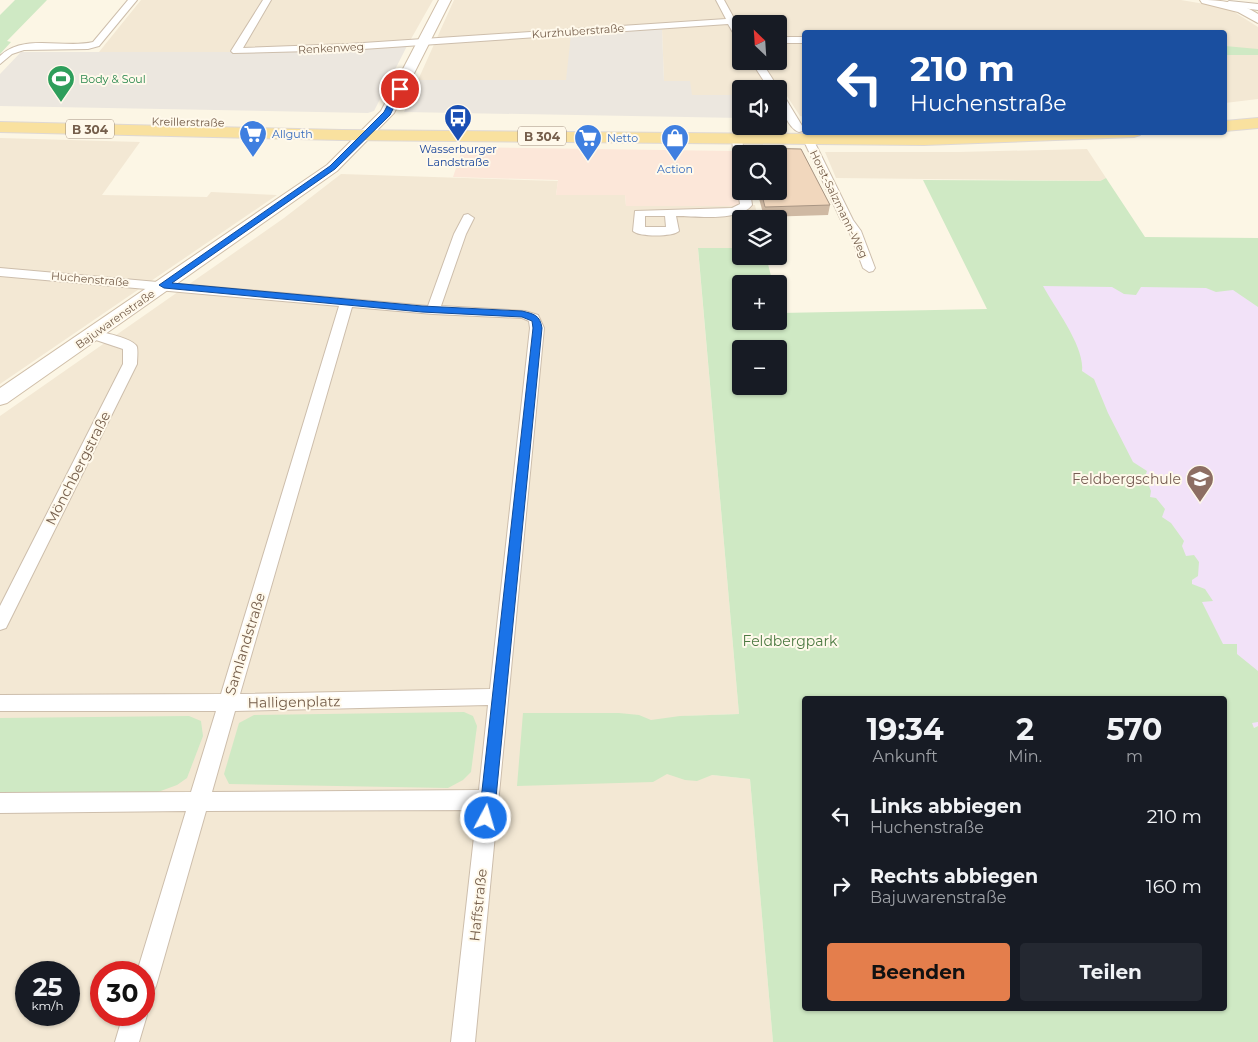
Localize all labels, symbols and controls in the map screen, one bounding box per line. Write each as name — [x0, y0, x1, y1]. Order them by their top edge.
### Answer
north arrow — [732, 15, 788, 70]
map controls — [732, 15, 787, 395]
street label: Kurzhuberstraße — [531, 21, 625, 41]
street label: Renkenweg — [298, 39, 364, 57]
text: 210 m — [910, 47, 1015, 90]
icon: left — [827, 50, 892, 115]
sports icon: Body & Soul — [46, 64, 76, 103]
pin — [379, 68, 421, 110]
place label: Body & Soul — [80, 72, 146, 86]
icon: arrive — [386, 75, 414, 103]
button: sound — [732, 80, 787, 135]
text: Huchenstraße — [910, 90, 1066, 117]
bus stop icon: Wasserburger Landstraße — [443, 103, 473, 142]
street label: Kreillerstraße — [151, 114, 225, 130]
supermarket icon: Allguth — [238, 119, 268, 158]
road number: B 304 — [66, 120, 114, 138]
supermarket icon: Netto — [573, 123, 603, 162]
shop icon: Action — [660, 123, 690, 162]
road number: B 304 — [518, 126, 566, 146]
place label: Allguth — [272, 127, 313, 141]
place label: Netto — [607, 131, 638, 145]
place label: Wasserburger Landstraße — [419, 142, 497, 169]
button: search — [732, 145, 787, 200]
street label: Horst-Salzmann-Weg — [807, 148, 871, 260]
place label: Action — [657, 162, 693, 176]
button: layers — [732, 210, 787, 265]
street label: Huchenstraße — [50, 269, 130, 289]
button: + — [732, 275, 787, 330]
street label: Bajuwarenstraße — [73, 286, 158, 352]
button: − — [732, 340, 787, 395]
street label: Mönchbergstraße — [42, 408, 114, 528]
school or university icon: Feldbergschule — [1185, 464, 1215, 503]
place label: Feldbergschule — [1072, 470, 1181, 488]
street label: Samlandstraße — [221, 591, 269, 697]
park label: Feldbergpark — [743, 632, 838, 650]
street label: Halligenplatz — [247, 692, 341, 712]
text: 19:34 — [867, 711, 944, 748]
text: 2 — [1016, 711, 1034, 748]
text: 570 — [1107, 711, 1162, 748]
text: Ankunft — [873, 747, 938, 766]
text: Min. — [1008, 747, 1042, 766]
text: m — [1126, 747, 1143, 766]
position arrow — [459, 791, 511, 843]
text: Links abbiegen — [870, 795, 1022, 818]
icon: left — [827, 802, 855, 830]
text: 210 m — [1147, 805, 1202, 828]
text: Huchenstraße — [870, 818, 984, 837]
text: Rechts abbiegen — [870, 865, 1038, 888]
street label: Haffstraße — [465, 868, 491, 942]
icon: right — [827, 872, 855, 900]
text: 160 m — [1146, 875, 1202, 898]
text: Bajuwarenstraße — [870, 888, 1006, 907]
button: Beenden — [827, 943, 1010, 1001]
button: Teilen — [1020, 943, 1202, 1001]
speed limit sign: 30 — [90, 961, 155, 1026]
text: 25 — [33, 972, 62, 1002]
text: km/h — [31, 998, 64, 1013]

